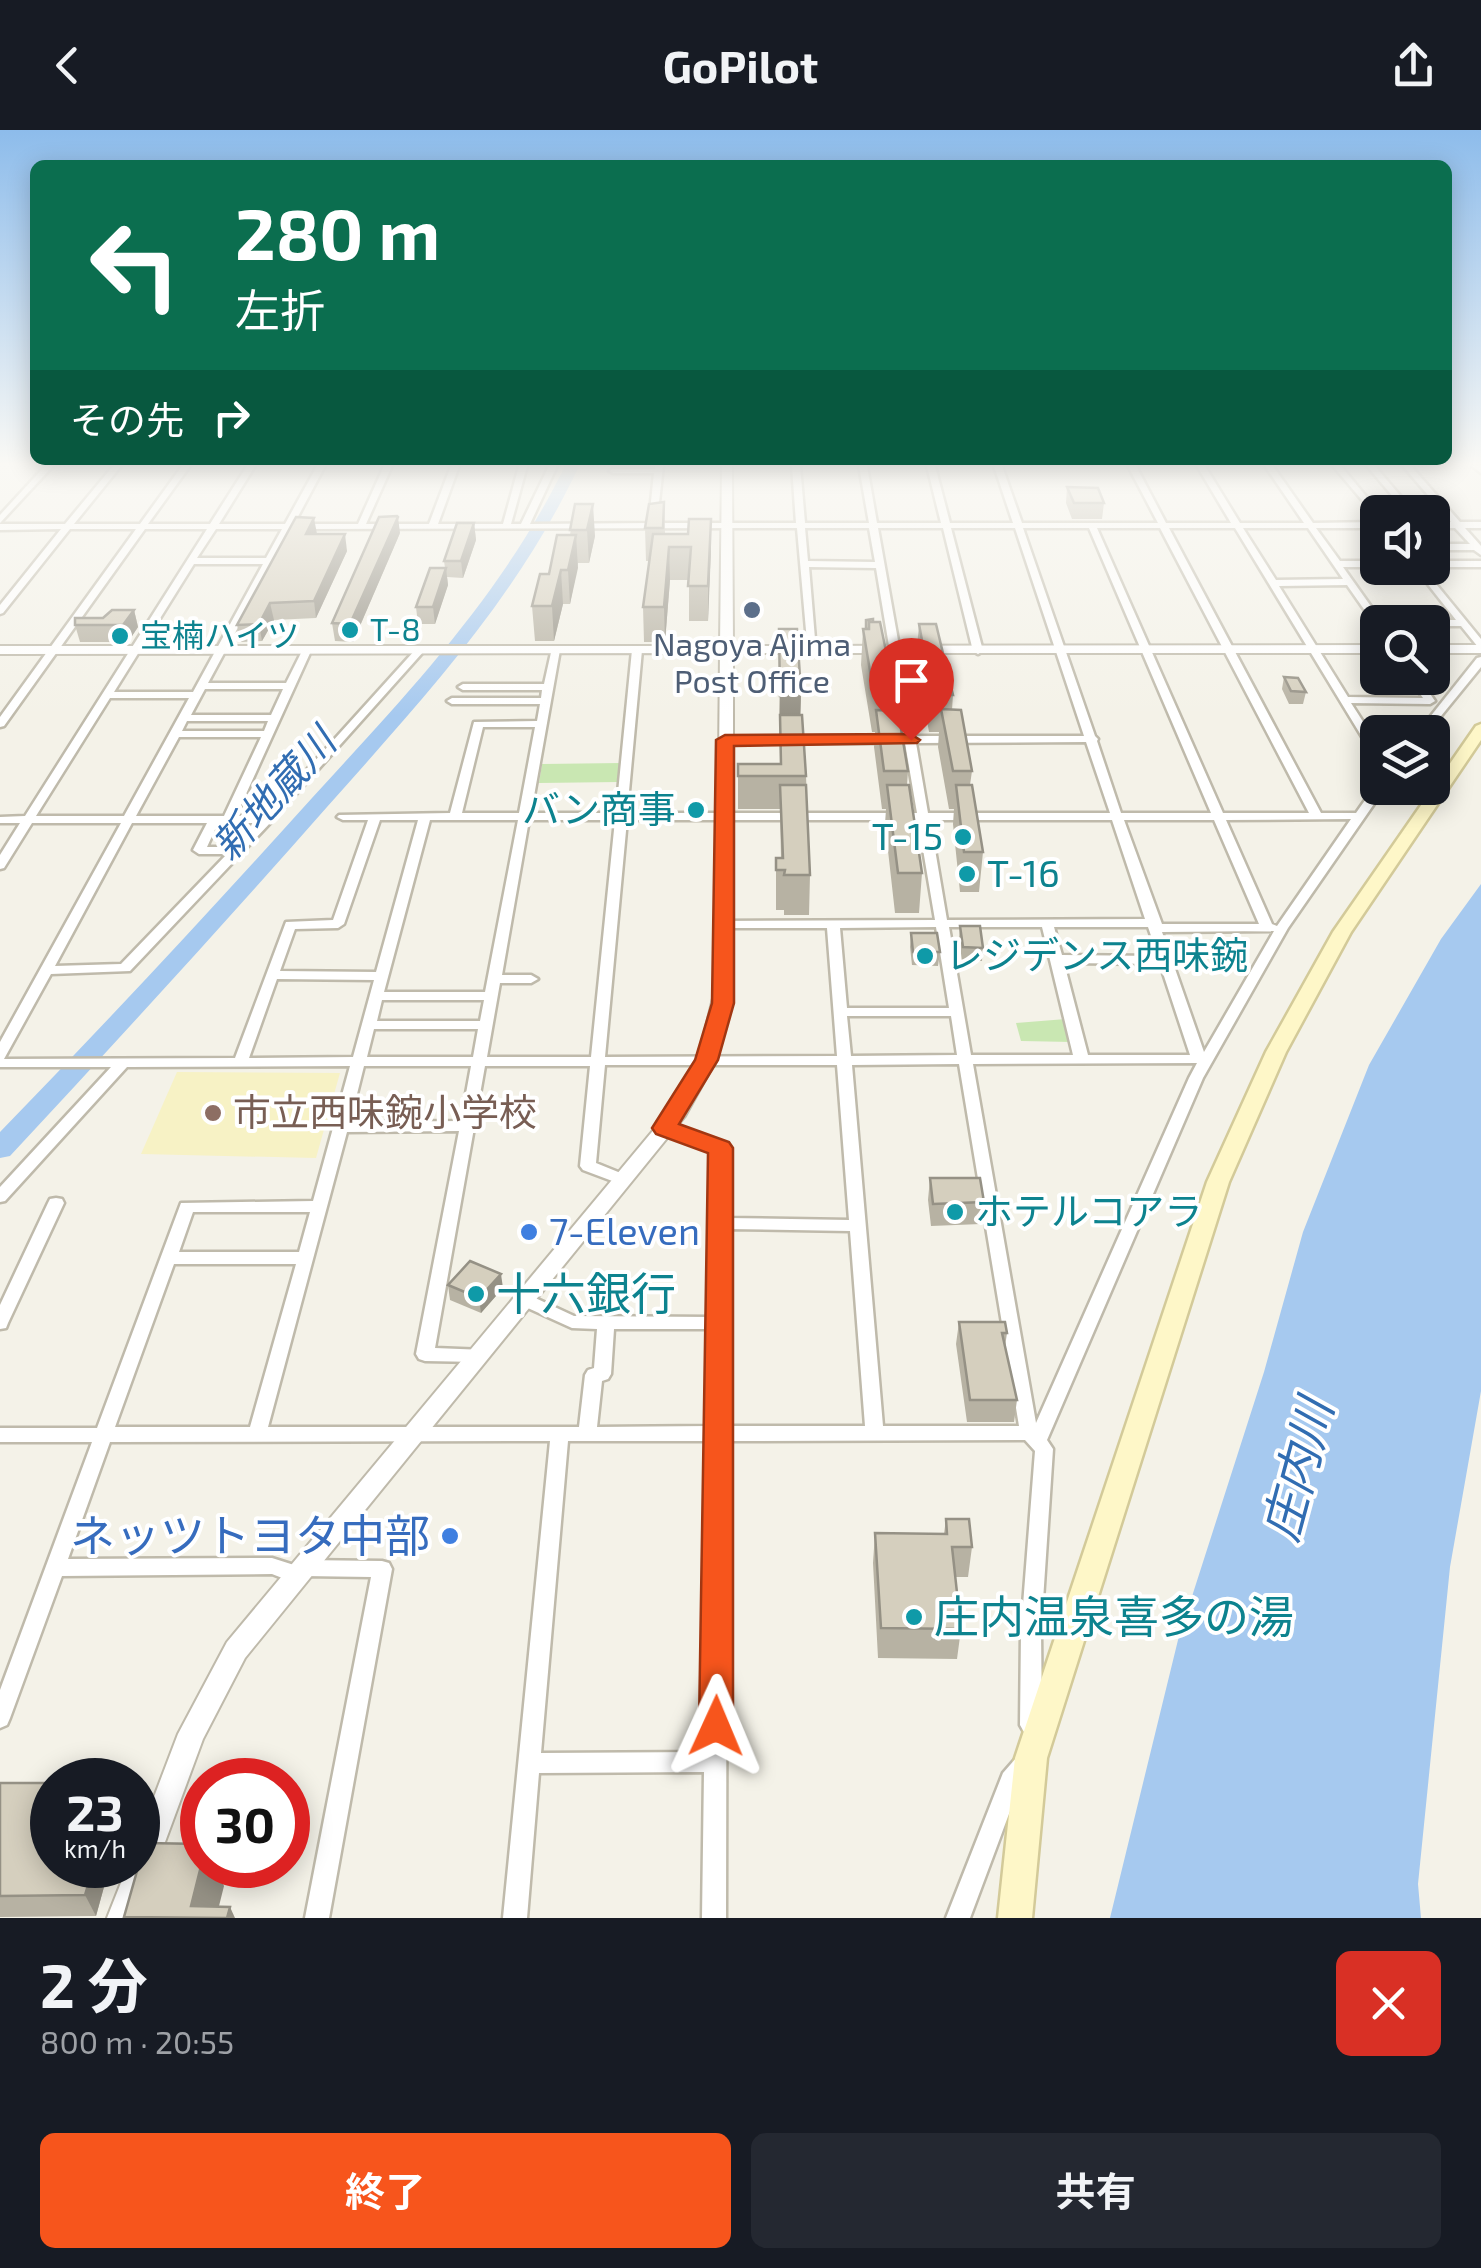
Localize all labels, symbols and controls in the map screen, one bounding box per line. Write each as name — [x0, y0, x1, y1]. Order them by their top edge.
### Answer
icon: back — [40, 38, 95, 93]
text: GoPilot — [663, 38, 818, 92]
icon: share — [1386, 38, 1441, 93]
text: 280 m — [235, 190, 440, 274]
icon: left — [70, 200, 200, 330]
text: 左折 — [235, 282, 325, 336]
icon: right — [204, 390, 259, 445]
text: その先 — [70, 396, 184, 442]
map controls — [1360, 495, 1450, 805]
button: sound — [1360, 495, 1450, 585]
marker: Nagoya Ajima Post Office — [741, 599, 763, 621]
button: search — [1360, 605, 1450, 695]
place label: T-8 — [370, 609, 421, 647]
place label: 宝楠ハイツ — [140, 615, 299, 653]
marker: T-8 — [339, 619, 361, 641]
place label: Nagoya Ajima Post Office — [653, 624, 851, 699]
marker: 宝楠ハイツ — [109, 625, 131, 647]
pin — [869, 638, 954, 741]
icon: arrive — [884, 653, 939, 708]
water label: 新地蔵川 — [201, 714, 347, 868]
button: layers — [1360, 715, 1450, 805]
place label: バン商事 — [522, 785, 676, 831]
marker: バン商事 — [685, 799, 707, 821]
place label: T-15 — [872, 812, 943, 858]
marker: T-15 — [952, 826, 974, 848]
place label: T-16 — [987, 849, 1060, 895]
marker: T-16 — [956, 863, 978, 885]
place label: レジデンス西味鋺 — [945, 931, 1248, 977]
marker: レジデンス西味鋺 — [914, 945, 936, 967]
place label: 市立西味鋺小学校 — [233, 1088, 537, 1134]
marker: 市立西味鋺小学校 — [202, 1102, 224, 1124]
place label: ホテルコアラ — [975, 1187, 1202, 1233]
marker: ホテルコアラ — [944, 1201, 966, 1223]
place label: 7-Eleven — [549, 1207, 700, 1253]
marker: 7-Eleven — [518, 1221, 540, 1243]
place label: 十六銀行 — [496, 1265, 676, 1319]
marker: 十六銀行 — [465, 1283, 487, 1305]
water label: 庄内川 — [1249, 1388, 1344, 1547]
place label: ネッツトヨタ中部 — [70, 1507, 430, 1561]
marker: ネッツトヨタ中部 — [439, 1525, 461, 1547]
place label: 庄内温泉喜多の湯 — [934, 1588, 1294, 1642]
marker: 庄内温泉喜多の湯 — [903, 1606, 925, 1628]
position arrow — [664, 1674, 768, 1778]
speed limit sign: 30 — [180, 1758, 310, 1888]
text: 23 — [66, 1781, 124, 1841]
text: km/h — [64, 1833, 126, 1863]
text: 2 分 — [40, 1948, 148, 2020]
button: close — [1336, 1951, 1441, 2056]
text: 800 m · 20:55 — [40, 2022, 234, 2060]
button: 終了 — [40, 2133, 731, 2248]
button: 共有 — [751, 2133, 1441, 2248]

